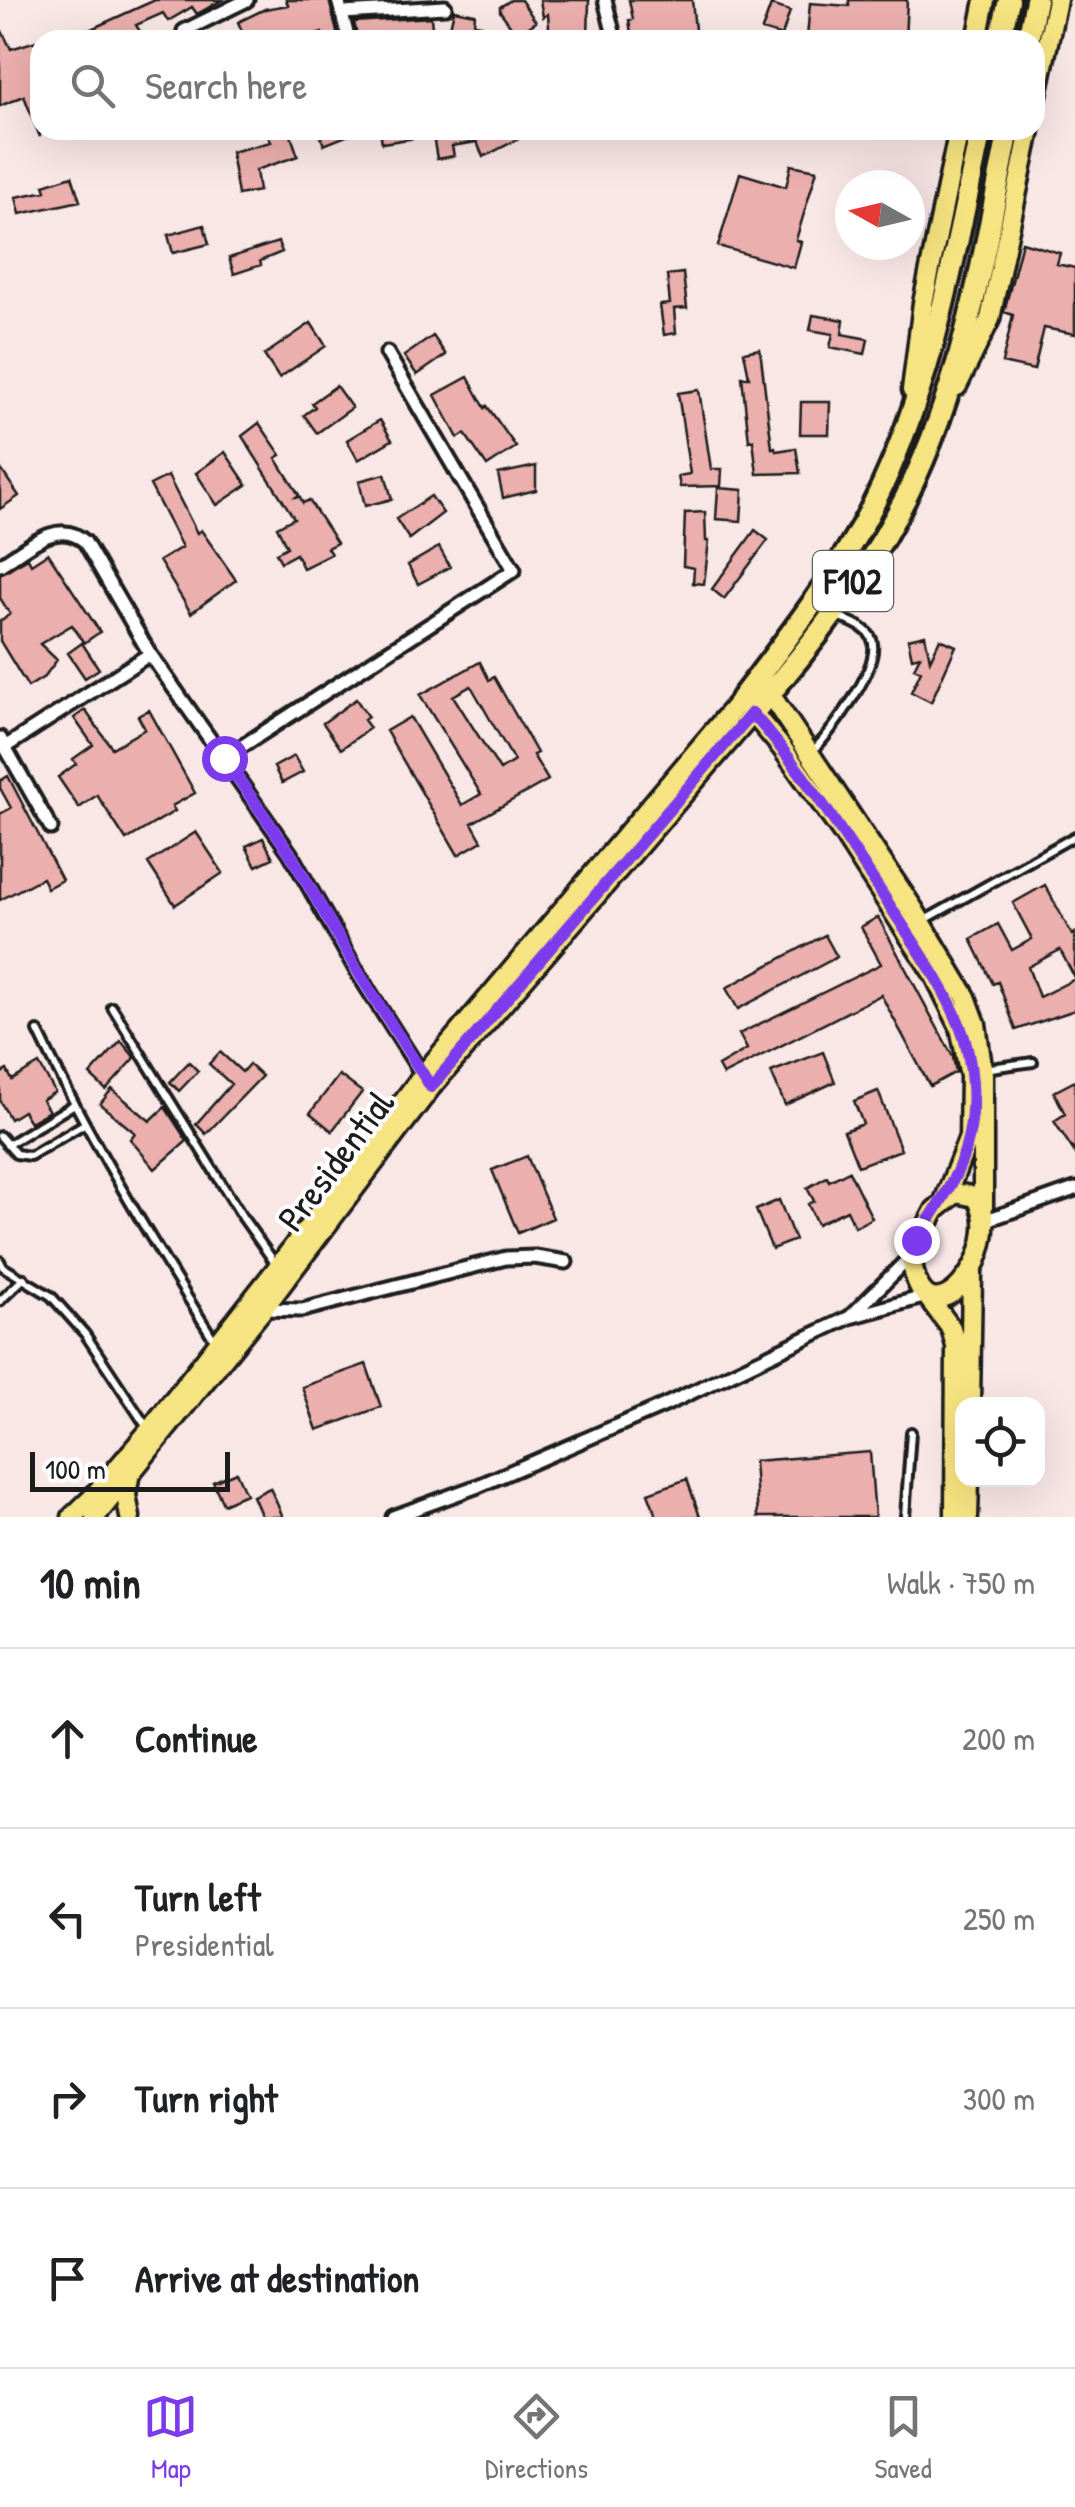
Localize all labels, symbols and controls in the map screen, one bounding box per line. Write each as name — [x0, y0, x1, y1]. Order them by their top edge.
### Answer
search box — [30, 30, 1045, 140]
icon: search — [65, 58, 120, 113]
text: Search here — [145, 59, 307, 111]
north arrow — [835, 170, 925, 260]
road number: F102 — [813, 551, 893, 611]
route start — [202, 736, 248, 782]
street label: Presidential — [265, 1078, 406, 1241]
route end — [894, 1218, 940, 1264]
map controls — [955, 1397, 1045, 1487]
button: locate — [955, 1397, 1045, 1487]
scale bar — [30, 1447, 230, 1492]
text: 100 m — [45, 1450, 106, 1488]
text: 10 min — [40, 1554, 141, 1611]
text: Walk · 750 m — [887, 1561, 1035, 1604]
icon: ahead — [40, 1711, 95, 1766]
text: Continue — [135, 1712, 257, 1764]
text: 200 m — [962, 1717, 1035, 1760]
text: Turn left — [135, 1871, 260, 1923]
icon: left — [40, 1891, 95, 1946]
text: 250 m — [963, 1897, 1035, 1940]
text: Presidential — [135, 1923, 274, 1966]
icon: right — [40, 2071, 95, 2126]
text: Turn right — [135, 2072, 278, 2124]
text: 300 m — [963, 2077, 1035, 2120]
icon: arrive — [40, 2251, 95, 2306]
text: Arrive at destination — [135, 2252, 419, 2304]
tab: Map — [143, 2389, 198, 2487]
tab: Directions — [485, 2389, 588, 2487]
tab: Saved — [875, 2389, 932, 2487]

